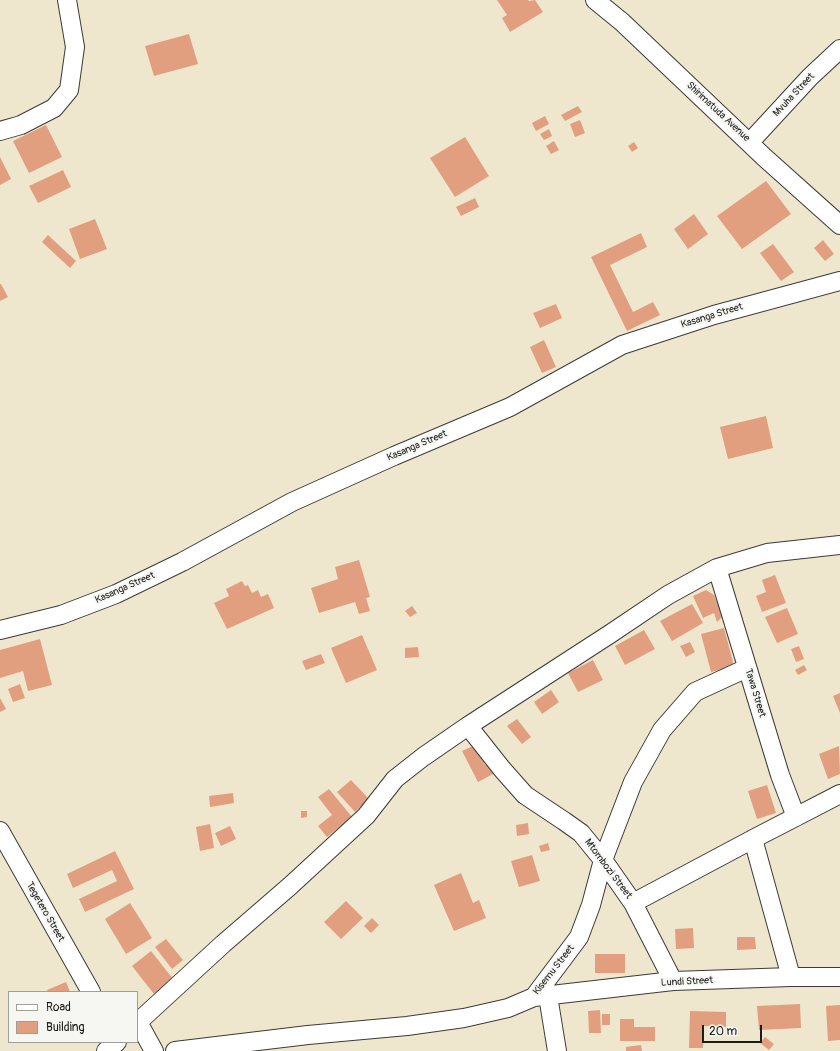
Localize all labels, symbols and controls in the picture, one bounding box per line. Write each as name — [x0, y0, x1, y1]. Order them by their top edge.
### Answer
street label: Mvuha Street — [771, 71, 817, 119]
street label: Shirimatuda Avenue — [684, 80, 752, 144]
street label: Kasanga Street — [680, 301, 744, 331]
street label: Kasanga Street — [385, 428, 449, 464]
street label: Kasanga Street — [93, 569, 157, 607]
street label: Tawa Street — [742, 667, 768, 719]
street label: Mtombozi Street — [582, 837, 634, 901]
street label: Tegetero Street — [23, 880, 67, 944]
street label: Kisemu Street — [531, 943, 577, 997]
street label: Lundi Street — [661, 975, 713, 989]
legend — [8, 991, 138, 1043]
text: Road — [46, 1000, 71, 1015]
scale bar — [704, 1017, 764, 1043]
text: Building — [46, 1020, 85, 1035]
text: 20 m — [709, 1024, 737, 1039]

